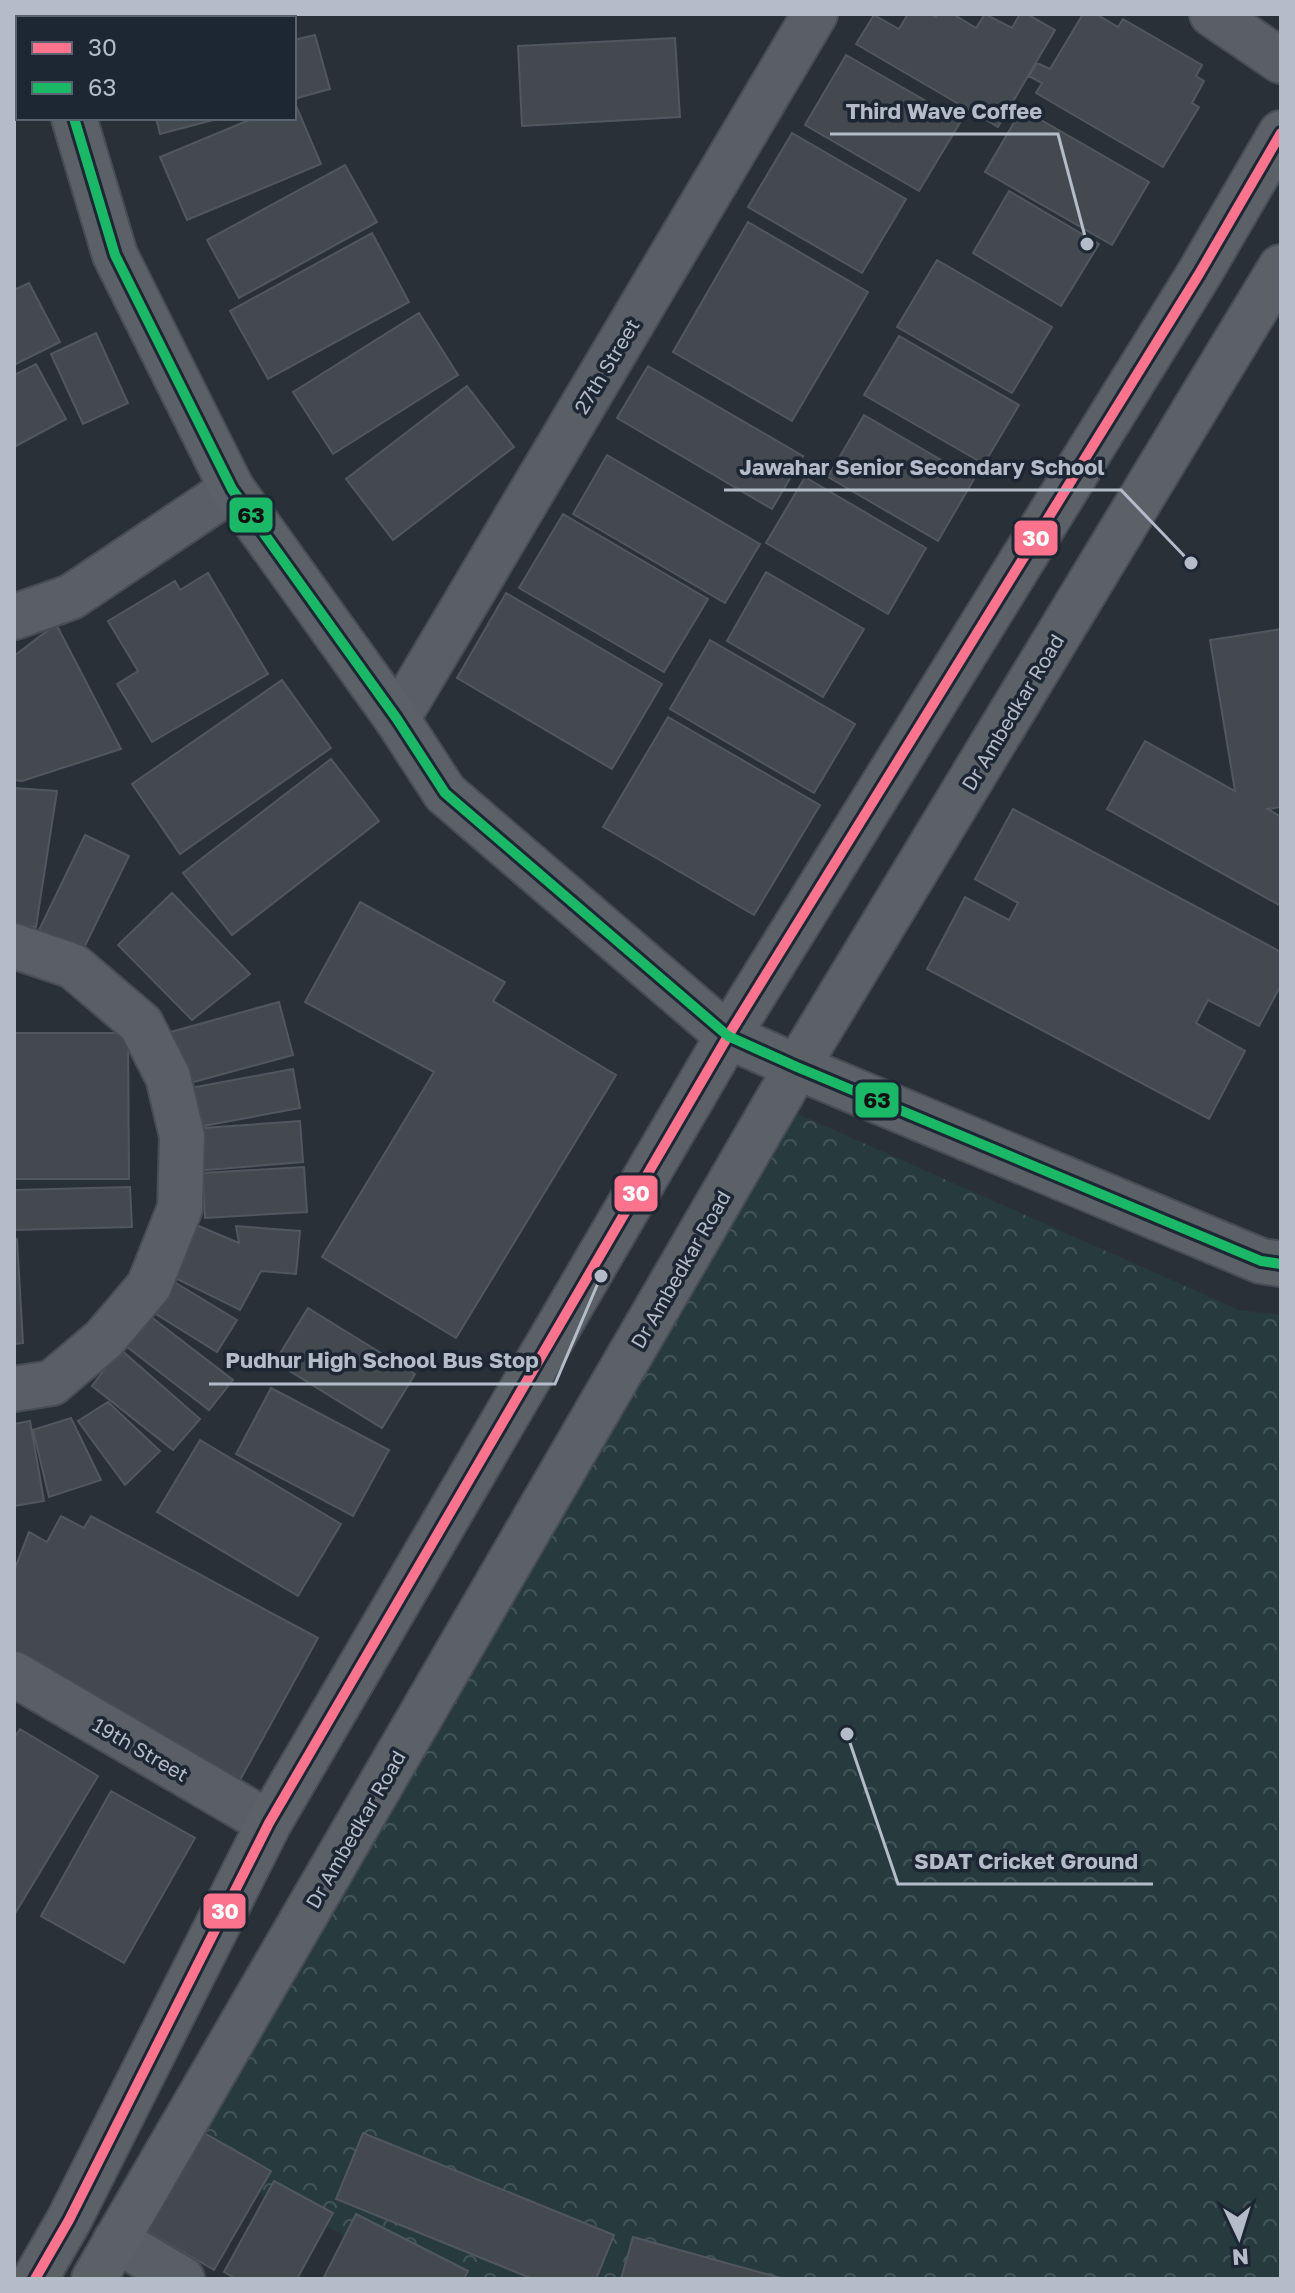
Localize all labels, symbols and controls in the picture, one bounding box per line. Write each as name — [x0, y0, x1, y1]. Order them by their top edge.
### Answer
legend — [16, 16, 296, 120]
text: 30 — [88, 32, 117, 61]
text: 63 — [88, 72, 117, 101]
callout: Third Wave Coffee — [830, 88, 1058, 134]
text: Third Wave Coffee — [846, 97, 1042, 124]
street label: 27th Street — [568, 314, 644, 418]
callout: Jawahar Senior Secondary School — [724, 444, 1121, 490]
text: Jawahar Senior Secondary School — [739, 453, 1105, 480]
line badge: 63 — [228, 496, 274, 534]
text: 63 — [237, 501, 265, 528]
line badge: 30 — [1013, 519, 1059, 557]
text: 30 — [1022, 524, 1050, 551]
street label: Dr Ambedkar Road — [956, 629, 1068, 795]
line badge: 63 — [854, 1081, 900, 1119]
text: 63 — [863, 1086, 891, 1113]
line badge: 30 — [613, 1174, 659, 1213]
text: 30 — [622, 1179, 650, 1206]
street label: Dr Ambedkar Road — [625, 1186, 735, 1352]
callout: Pudhur High School Bus Stop — [209, 1338, 555, 1384]
text: Pudhur High School Bus Stop — [225, 1346, 539, 1373]
street label: 19th Street — [89, 1712, 193, 1786]
street label: Dr Ambedkar Road — [300, 1746, 410, 1912]
callout: SDAT Cricket Ground — [898, 1838, 1153, 1884]
text: SDAT Cricket Ground — [914, 1847, 1138, 1874]
line badge: 30 — [202, 1892, 247, 1930]
text: 30 — [211, 1897, 239, 1924]
north arrow — [1199, 2197, 1279, 2277]
text: N — [1231, 2243, 1250, 2272]

